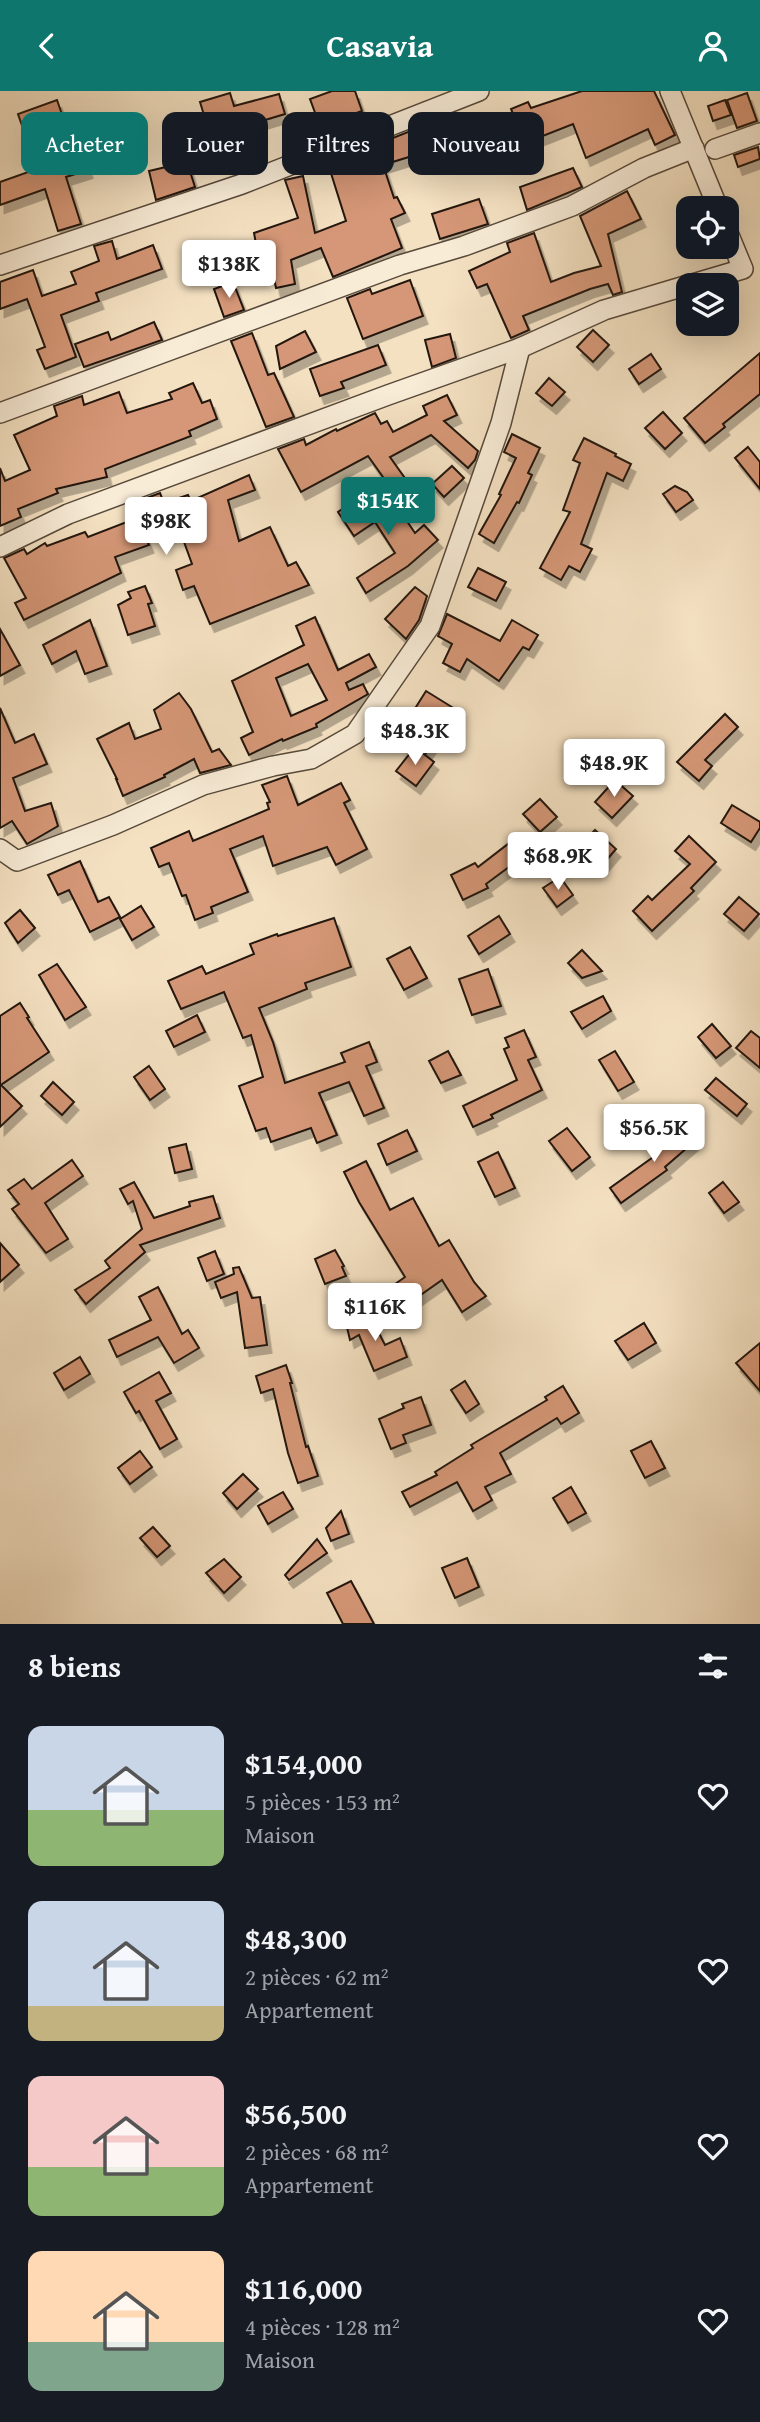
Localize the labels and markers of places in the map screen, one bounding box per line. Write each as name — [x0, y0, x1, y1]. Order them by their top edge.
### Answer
pin: $138K — [180, 241, 278, 300]
pin: $154K — [339, 477, 437, 537]
pin: $98K — [125, 497, 207, 557]
pin: $48.3K — [358, 707, 472, 767]
pin: $48.9K — [557, 739, 671, 799]
pin: $68.9K — [501, 833, 615, 892]
pin: $56.5K — [597, 1105, 711, 1164]
pin: $116K — [326, 1283, 424, 1343]

